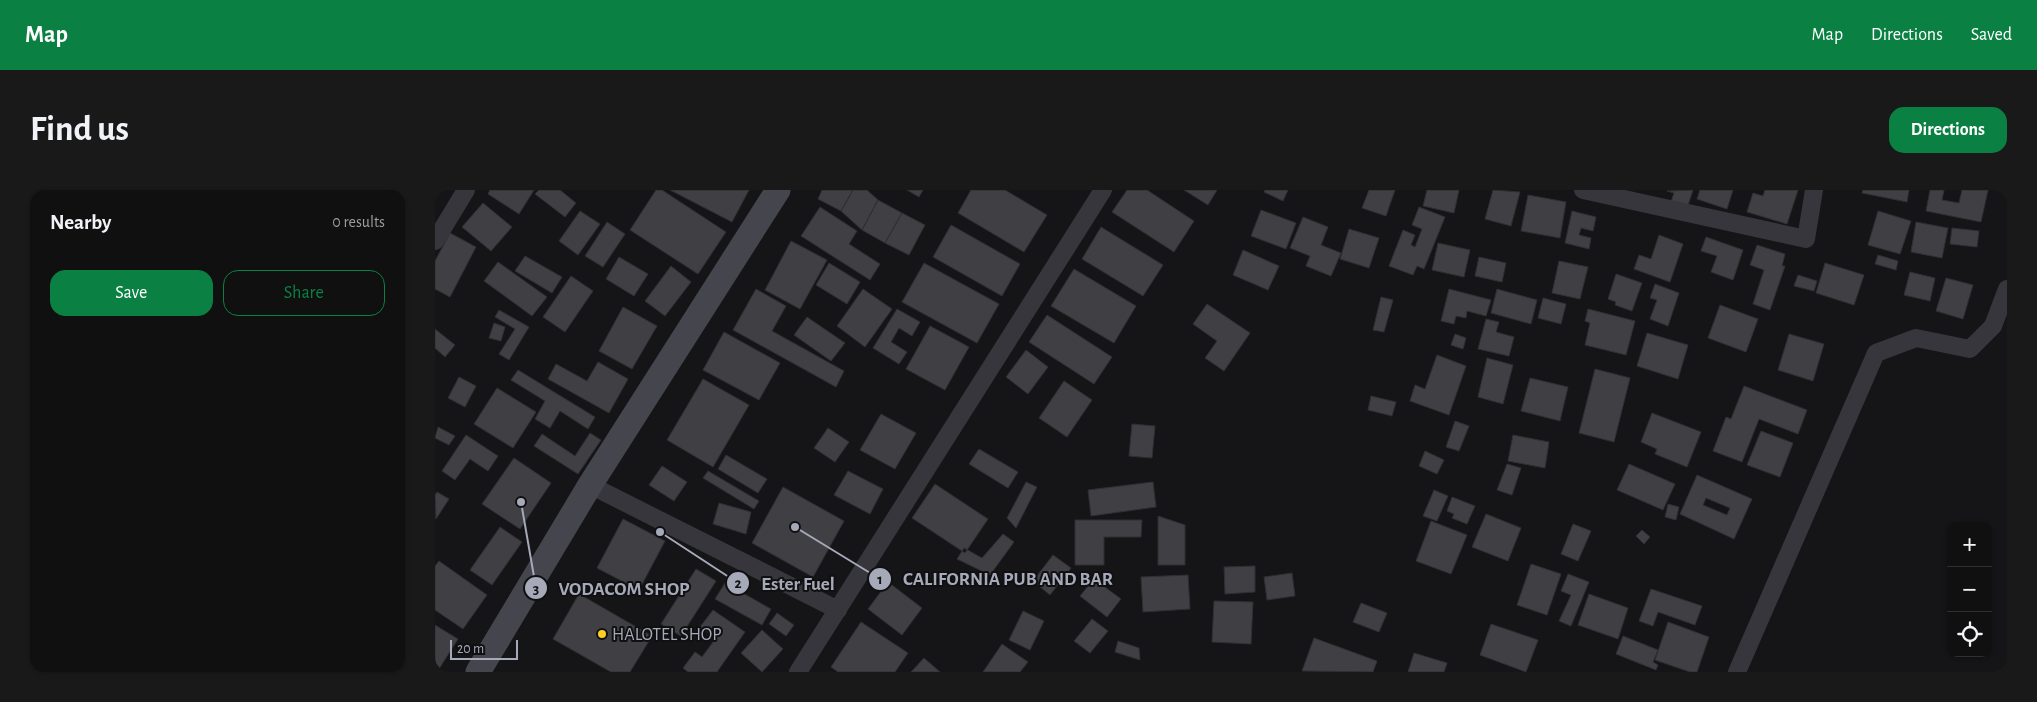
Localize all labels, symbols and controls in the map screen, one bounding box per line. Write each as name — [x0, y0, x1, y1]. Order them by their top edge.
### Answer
text: Map — [25, 23, 68, 47]
text: Map — [1812, 26, 1843, 44]
text: Directions — [1871, 26, 1943, 44]
text: Saved — [1971, 26, 2012, 44]
button: Directions — [1889, 107, 2007, 153]
text: Find us — [30, 112, 129, 147]
text: Nearby — [50, 212, 111, 233]
text: 0 results — [332, 214, 385, 230]
button: Save — [50, 270, 213, 316]
button: Share — [223, 270, 385, 316]
map controls — [1947, 522, 1992, 657]
button: + — [1947, 522, 1992, 567]
callout: CALIFORNIA PUB AND BAR — [868, 562, 1123, 596]
callout: Ester Fuel — [726, 566, 844, 600]
button: − — [1947, 567, 1992, 612]
text: CALIFORNIA PUB AND BAR — [903, 570, 1113, 589]
callout: VODACOM SHOP — [524, 571, 700, 605]
text: 1 — [877, 572, 883, 587]
text: Ester Fuel — [761, 575, 835, 594]
text: 2 — [734, 576, 742, 591]
text: VODACOM SHOP — [558, 580, 690, 599]
text: 3 — [533, 582, 539, 597]
button: locate — [1947, 612, 1992, 657]
place label: HALOTEL SHOP — [612, 626, 722, 644]
marker: HALOTEL SHOP — [596, 628, 608, 640]
scale bar — [450, 637, 517, 660]
text: 20 m — [457, 642, 484, 656]

